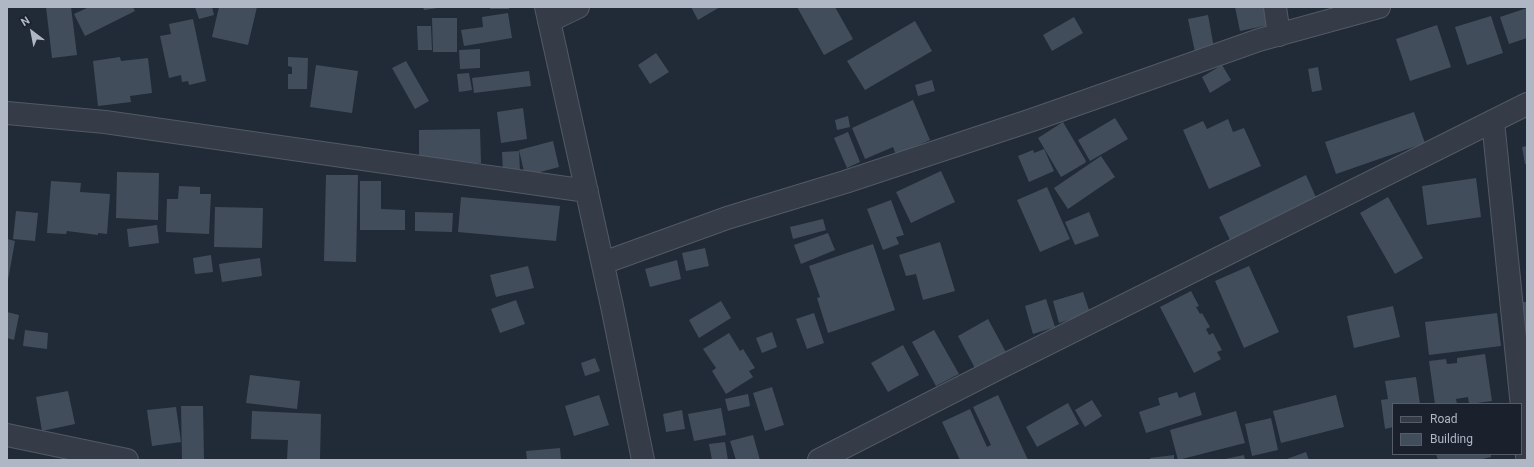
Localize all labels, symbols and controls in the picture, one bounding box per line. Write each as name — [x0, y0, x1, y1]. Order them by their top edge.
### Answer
north arrow — [12, 12, 52, 52]
text: N — [19, 14, 32, 29]
legend — [1392, 403, 1522, 455]
text: Road — [1430, 412, 1458, 426]
text: Building — [1430, 432, 1473, 446]

